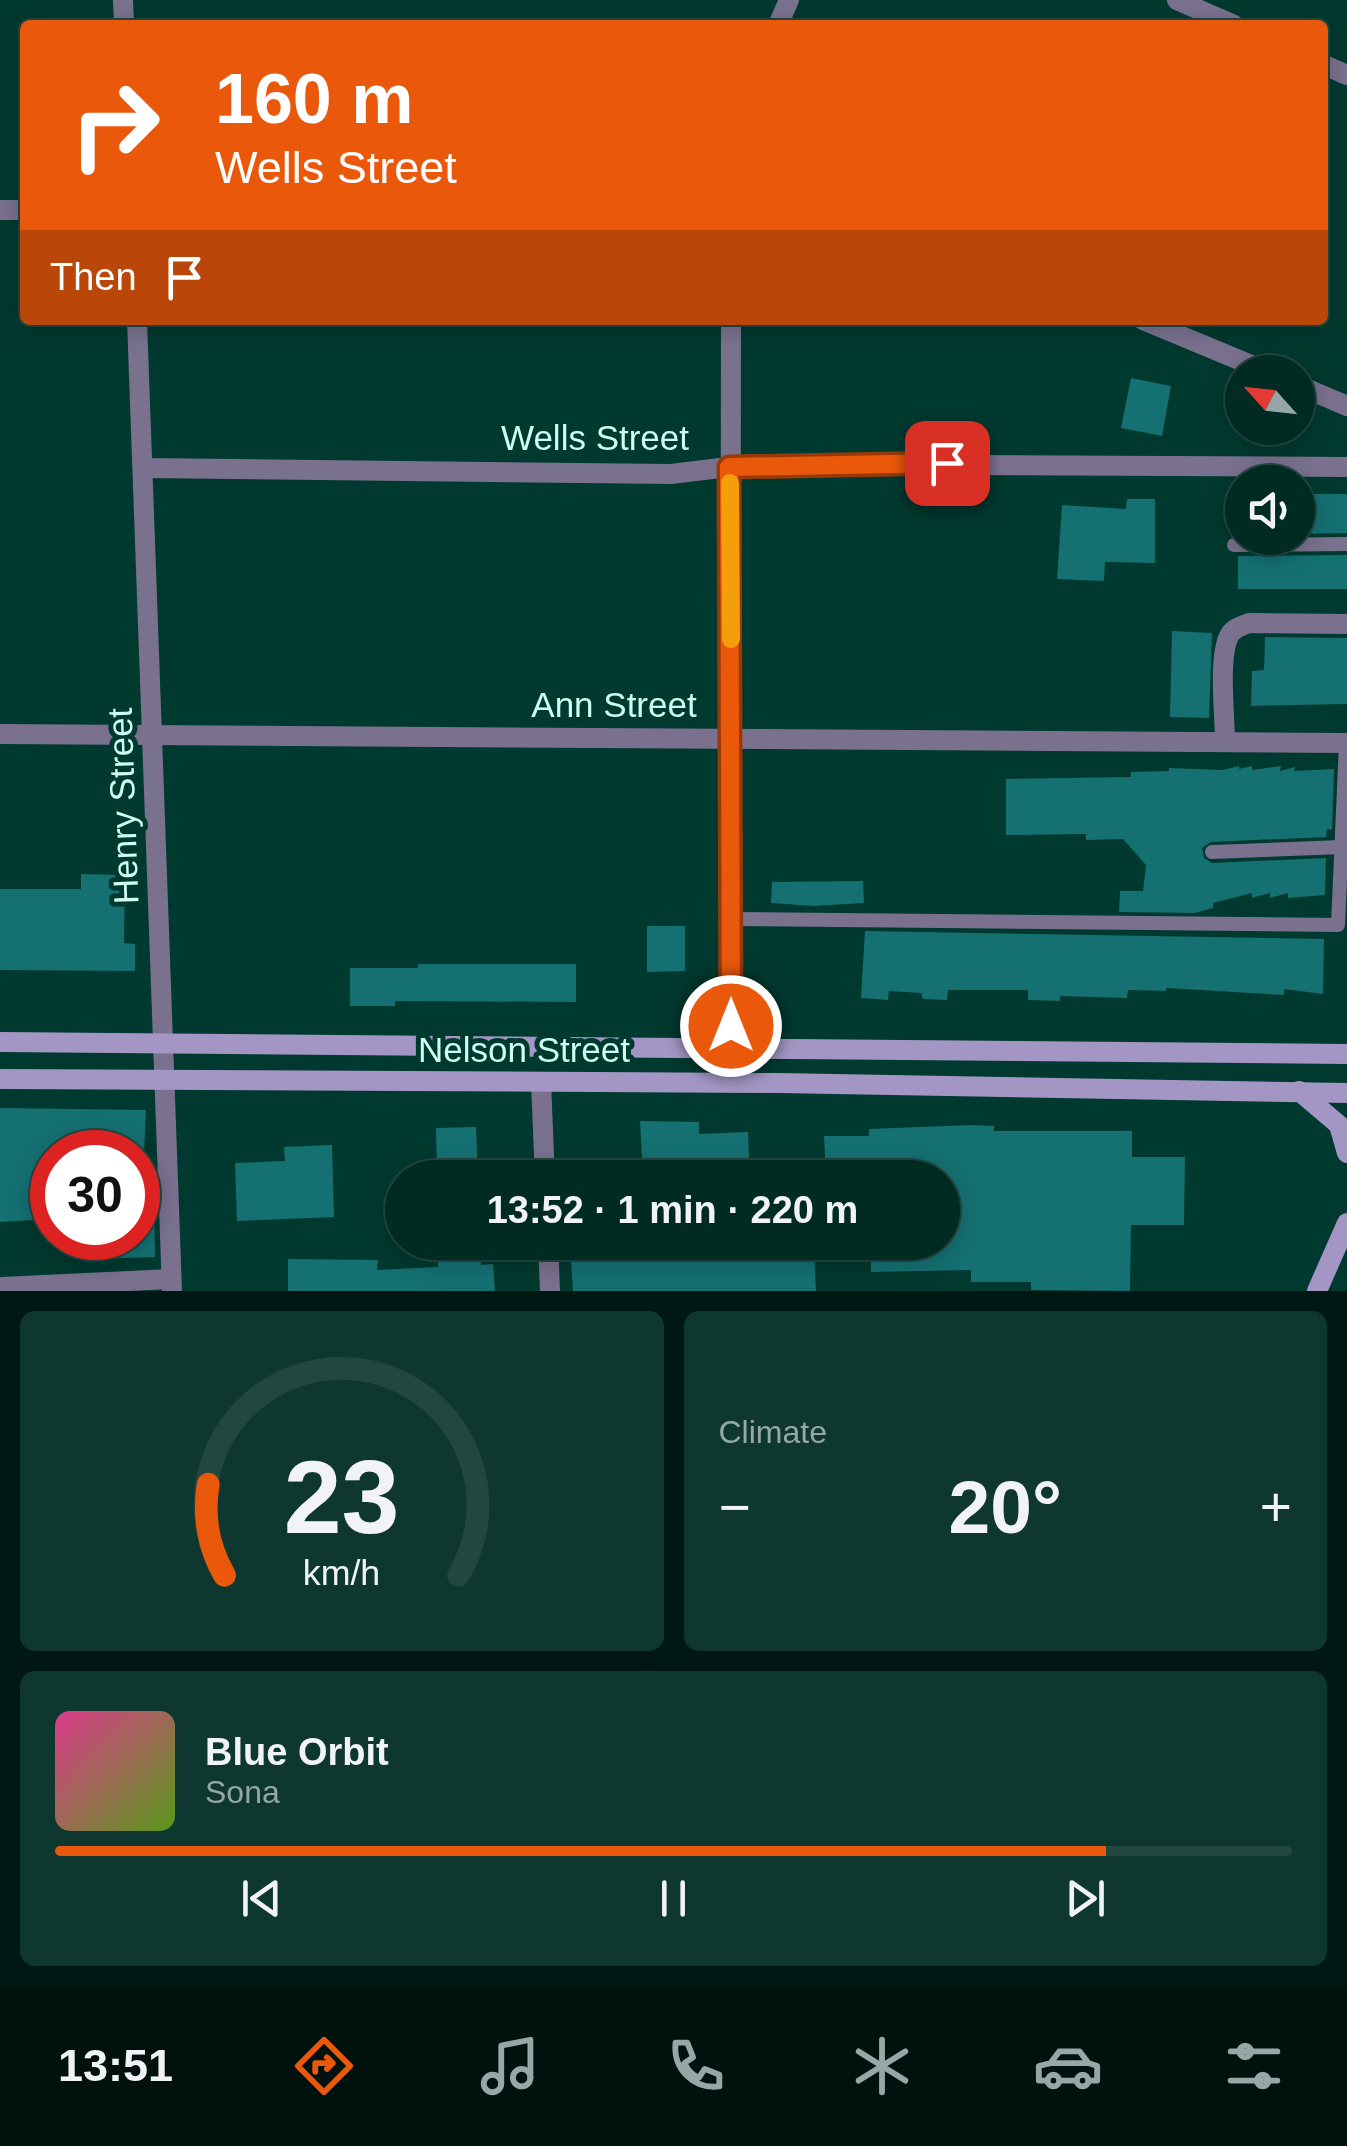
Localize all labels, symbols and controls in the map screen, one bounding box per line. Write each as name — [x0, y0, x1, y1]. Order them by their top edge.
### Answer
icon: right — [50, 60, 180, 190]
text: 160 m — [215, 60, 413, 138]
text: Wells Street — [215, 142, 457, 193]
icon: arrive — [157, 250, 212, 305]
text: Then — [50, 256, 137, 298]
north arrow — [1225, 355, 1315, 445]
map controls — [1225, 355, 1315, 555]
street label: Wells Street — [501, 418, 689, 457]
pin — [905, 421, 990, 506]
icon: arrive — [920, 436, 975, 491]
button: sound — [1225, 465, 1315, 555]
street label: Ann Street — [531, 685, 697, 724]
street label: Henry Street — [100, 707, 145, 905]
position arrow — [679, 974, 783, 1078]
street label: Nelson Street — [418, 1030, 630, 1069]
speed limit sign: 30 — [30, 1130, 160, 1260]
text: 13:52 · 1 min · 220 m — [487, 1189, 858, 1231]
text: Climate — [719, 1414, 827, 1450]
text: 23 — [284, 1439, 400, 1555]
text: 20° — [949, 1465, 1062, 1549]
text: − — [719, 1476, 751, 1538]
text: + — [1260, 1476, 1292, 1538]
text: km/h — [303, 1553, 380, 1593]
text: Blue Orbit — [205, 1731, 389, 1773]
text: Sona — [205, 1774, 280, 1810]
icon: previous — [234, 1871, 289, 1926]
icon: pause — [646, 1871, 701, 1926]
icon: next — [1058, 1871, 1113, 1926]
icon: directions — [289, 2031, 359, 2101]
icon: music — [475, 2031, 545, 2101]
icon: phone — [661, 2031, 731, 2101]
icon: climate — [847, 2031, 917, 2101]
icon: car — [1033, 2031, 1103, 2101]
icon: filters — [1219, 2031, 1289, 2101]
text: 13:51 — [58, 2040, 173, 2091]

